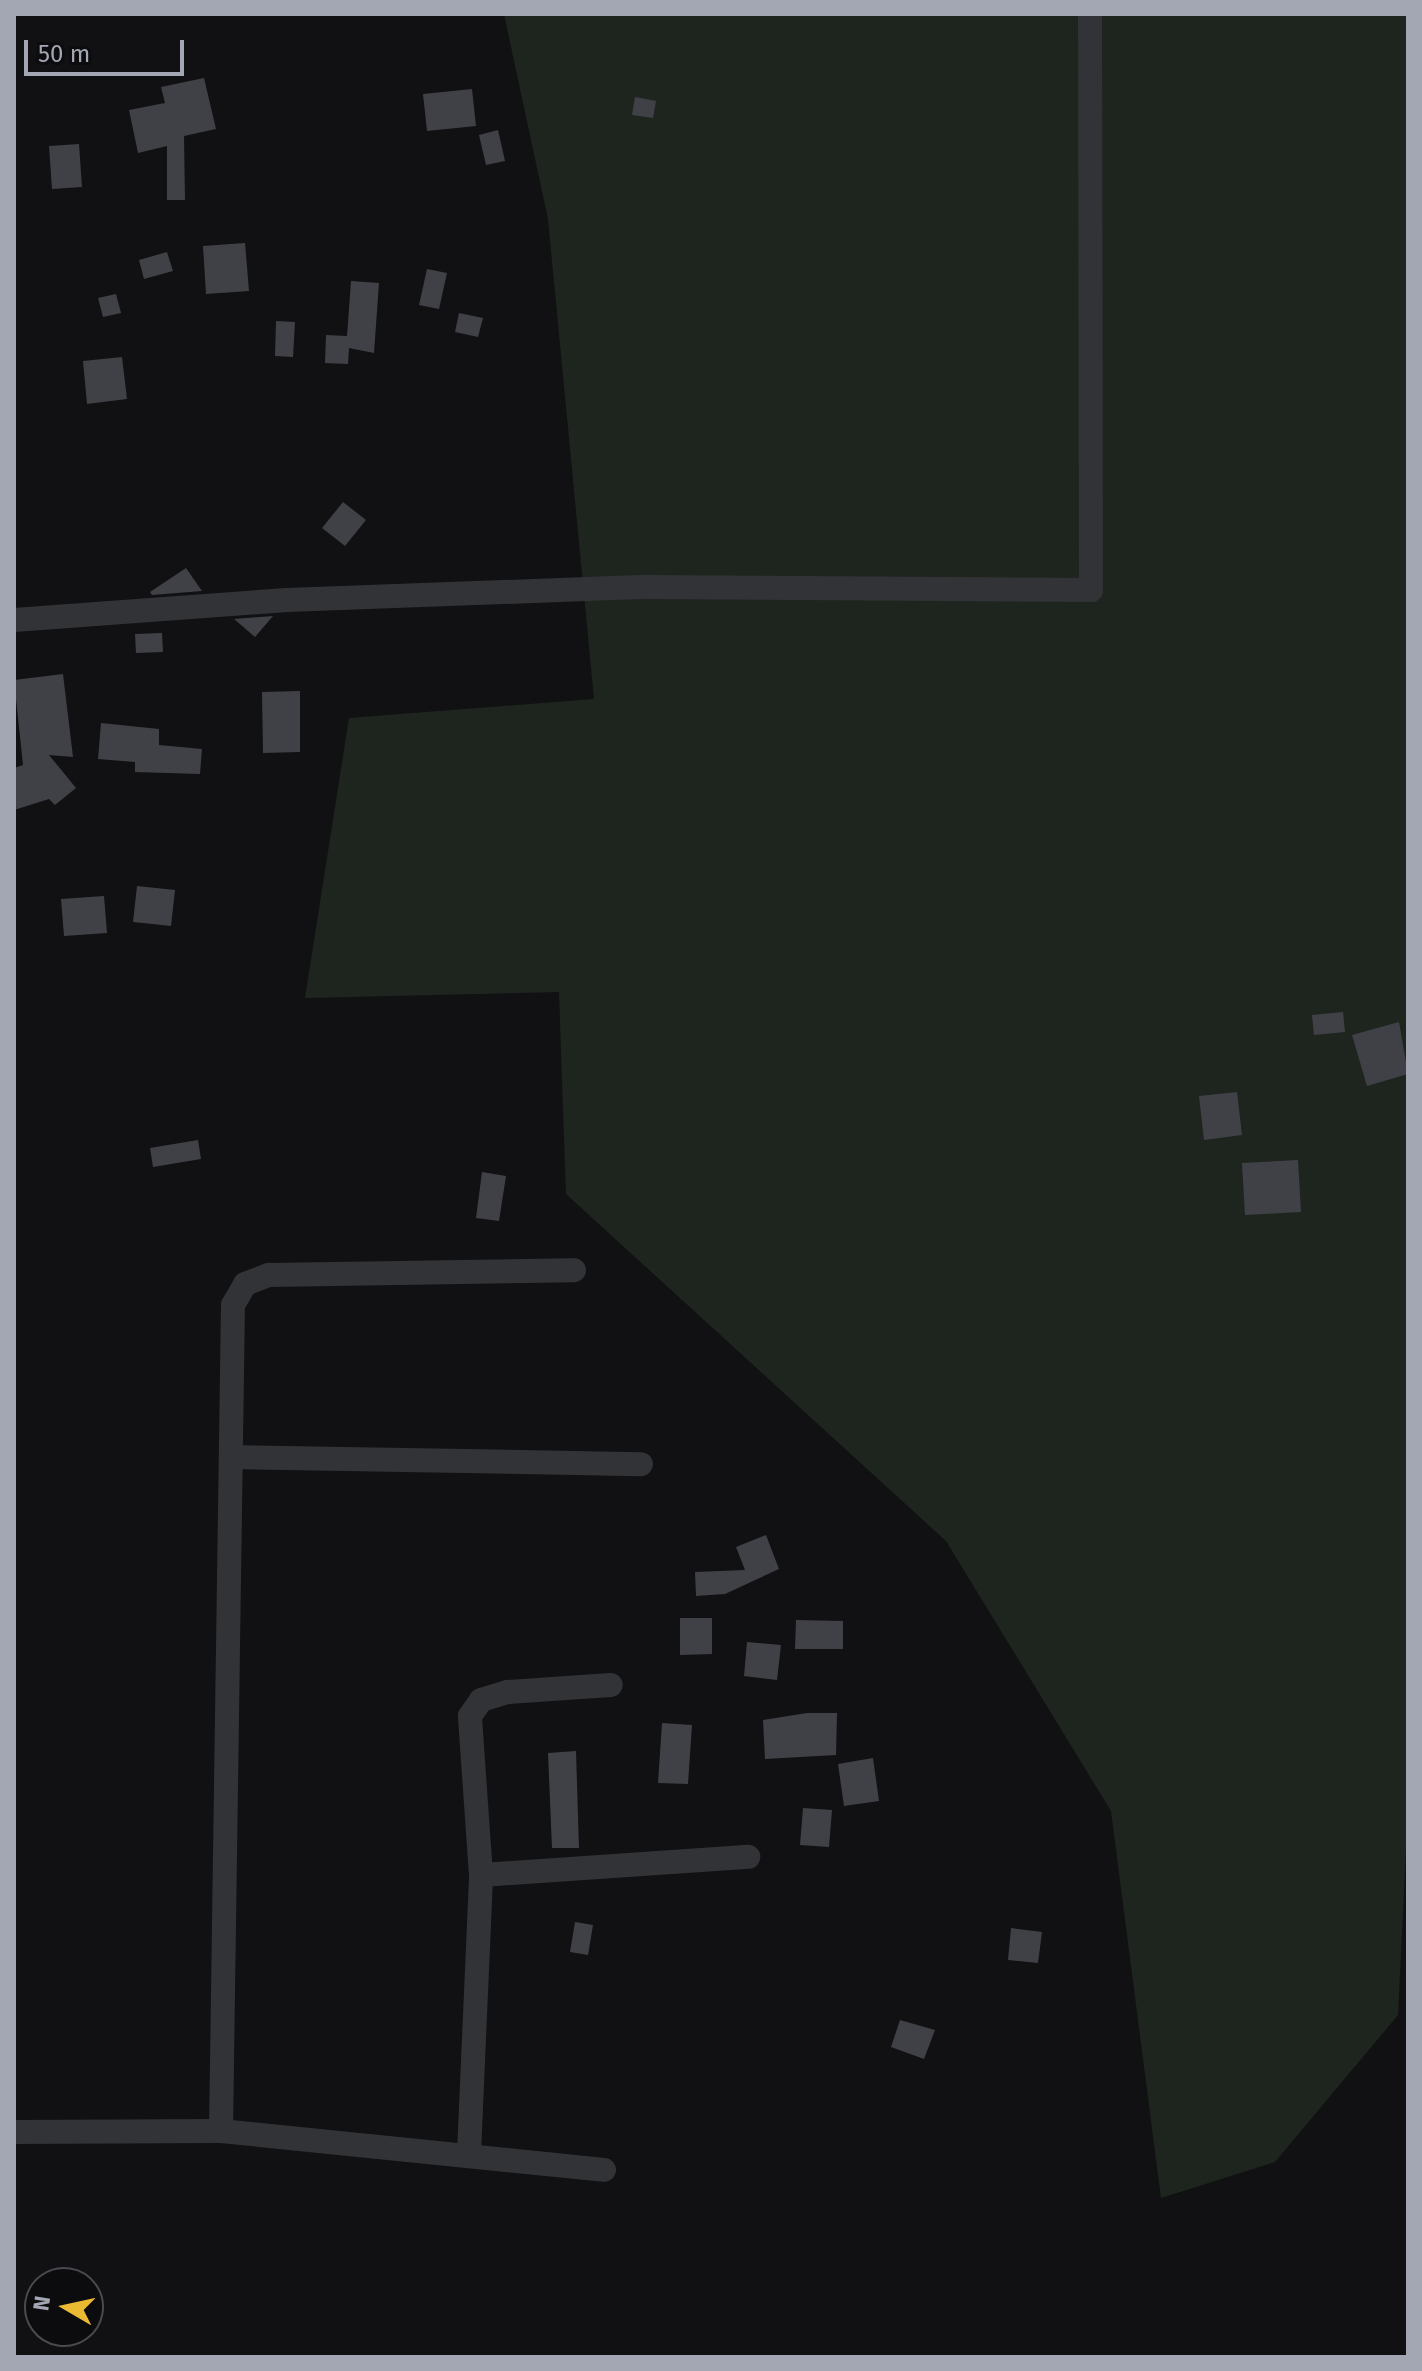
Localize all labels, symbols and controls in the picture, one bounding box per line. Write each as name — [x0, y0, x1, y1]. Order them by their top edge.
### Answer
scale bar — [28, 24, 188, 74]
text: 50 m — [38, 40, 90, 68]
north arrow — [24, 2267, 104, 2347]
text: N — [27, 2294, 56, 2313]

